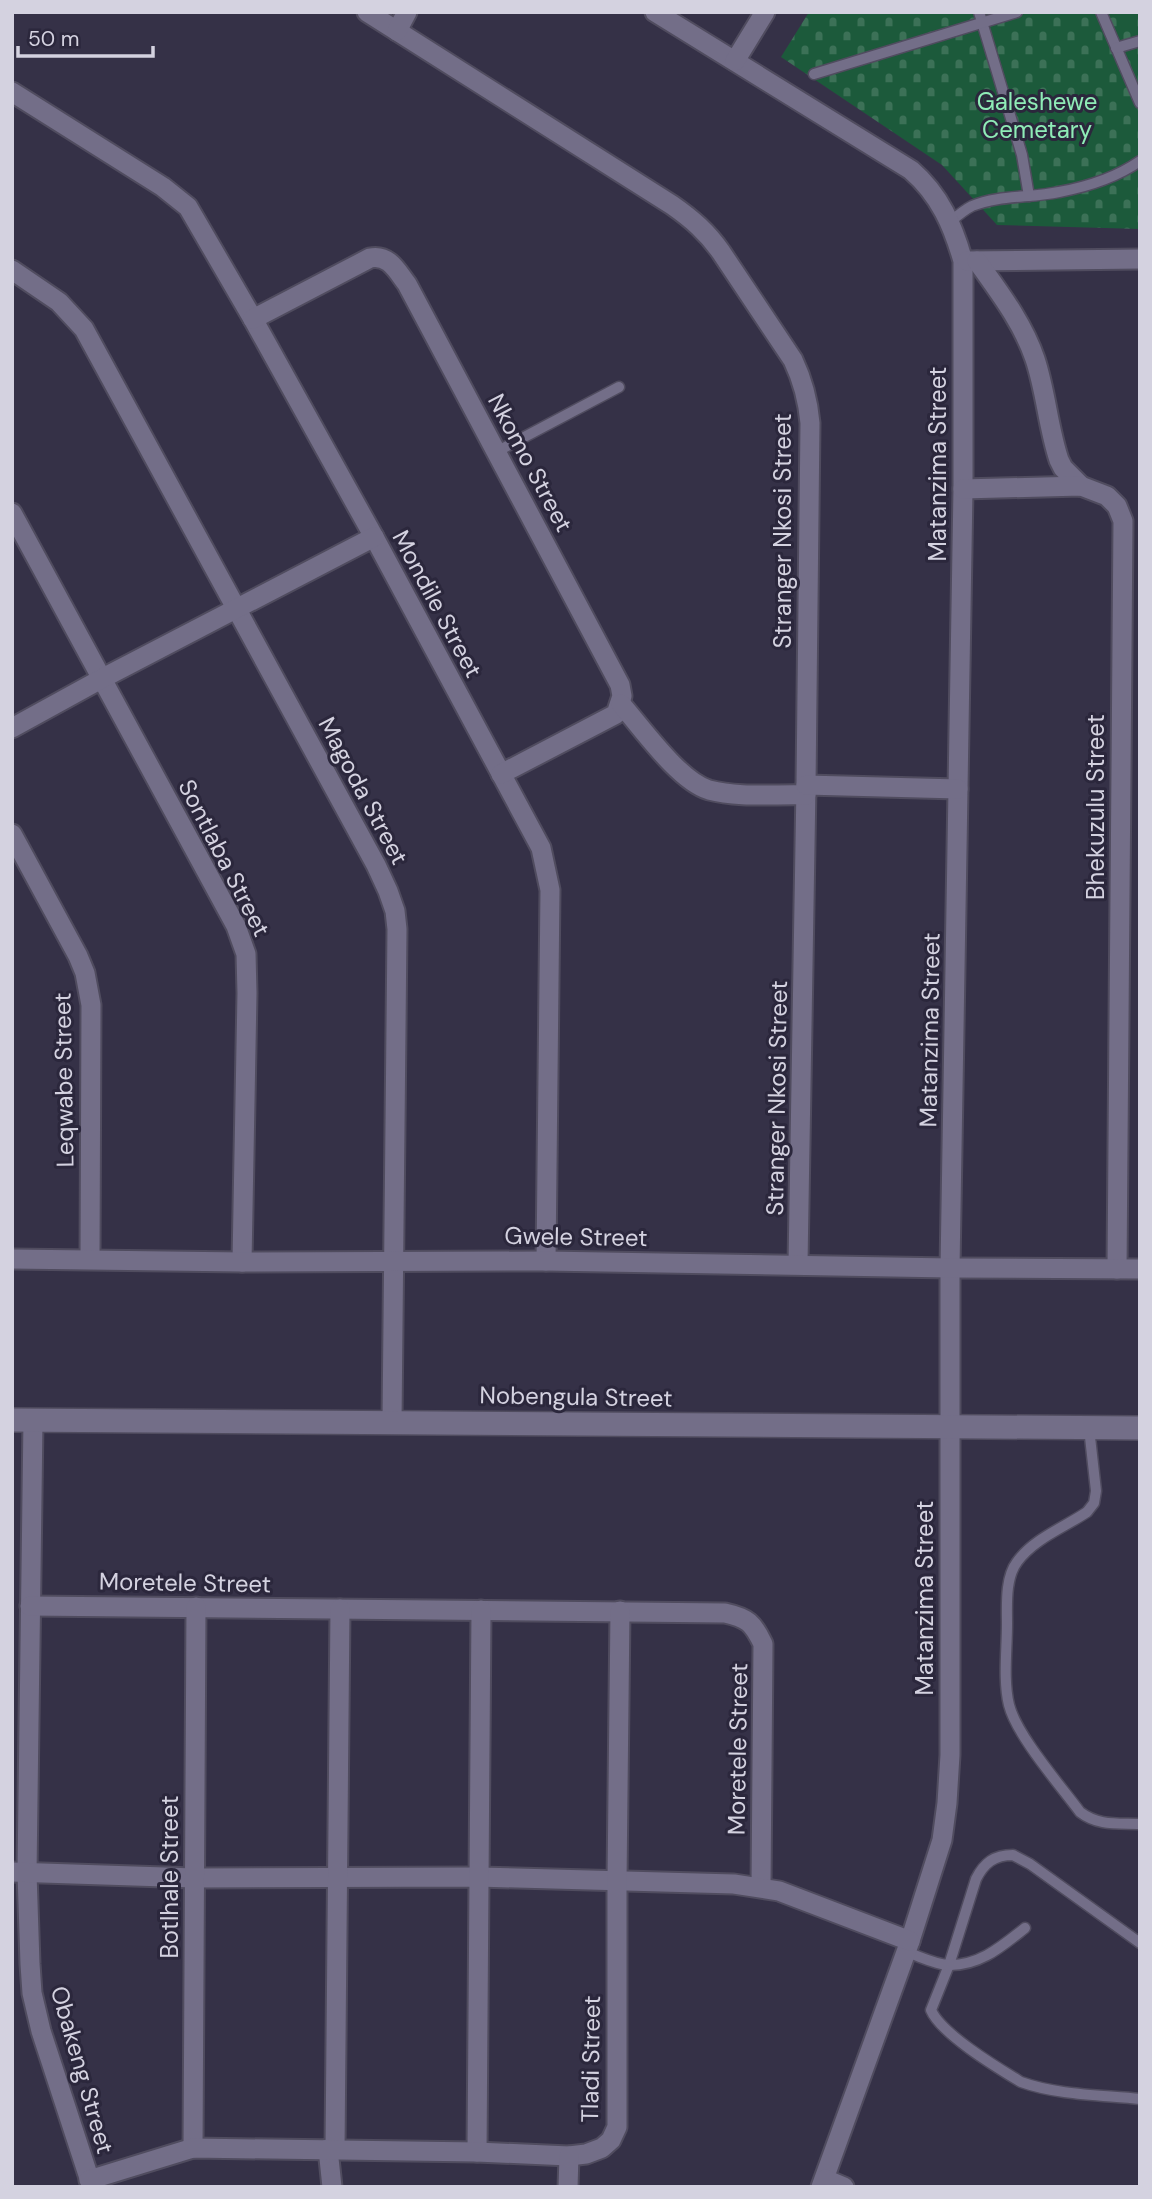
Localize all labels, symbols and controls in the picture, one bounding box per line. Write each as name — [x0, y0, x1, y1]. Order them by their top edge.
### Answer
scale bar — [18, 14, 152, 58]
text: 50 m — [28, 25, 79, 53]
park label: Galeshewe Cemetary — [977, 86, 1097, 145]
street label: Matanzima Street — [922, 367, 953, 561]
street label: Nkomo Street — [481, 388, 580, 537]
street label: Stranger Nkosi Street — [767, 413, 798, 649]
street label: Mondile Street — [386, 525, 489, 683]
street label: Magoda Street — [312, 712, 415, 870]
street label: Bhekuzulu Street — [1080, 714, 1111, 900]
street label: Sontlaba Street — [172, 774, 277, 942]
street label: Matanzima Street — [912, 932, 947, 1128]
street label: Stranger Nkosi Street — [759, 980, 794, 1216]
street label: Leqwabe Street — [46, 992, 81, 1168]
street label: Gwele Street — [504, 1220, 648, 1253]
street label: Nobengula Street — [479, 1379, 673, 1414]
street label: Matanzima Street — [909, 1501, 940, 1695]
street label: Moretele Street — [99, 1566, 271, 1599]
street label: Moretele Street — [721, 1663, 754, 1835]
street label: Botlhale Street — [154, 1795, 185, 1959]
street label: Obakeng Street — [44, 1982, 121, 2157]
street label: Tladi Street — [574, 1995, 607, 2123]

